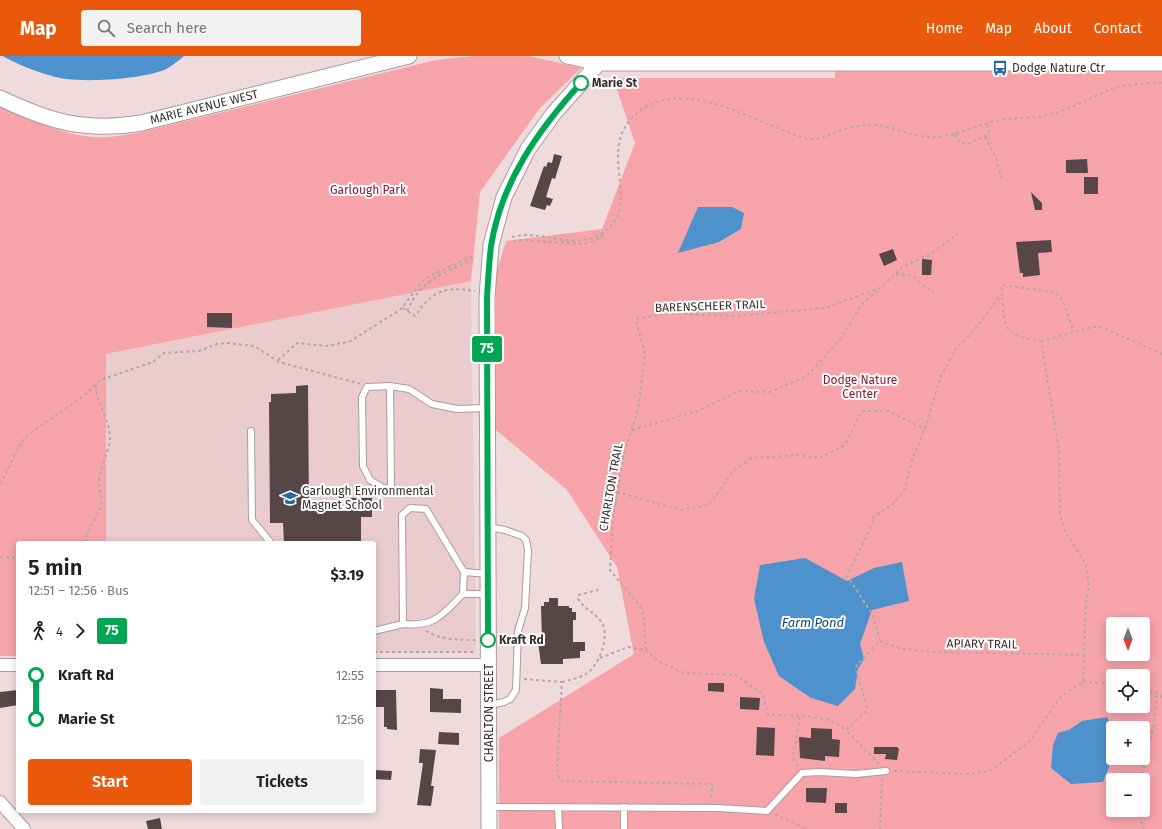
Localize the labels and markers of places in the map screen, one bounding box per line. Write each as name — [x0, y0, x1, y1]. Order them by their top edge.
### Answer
bus stop icon: Dodge Nature Ctr — [991, 59, 1009, 77]
place label: Dodge Nature Ctr — [1012, 61, 1105, 75]
marker: Marie St — [573, 75, 589, 91]
place label: Marie St — [592, 76, 638, 90]
place label: Garlough Environmental Magnet School — [302, 484, 434, 512]
school or university icon: Garlough Environmental Magnet School — [281, 489, 299, 507]
marker: Kraft Rd — [480, 632, 496, 648]
place label: Kraft Rd — [499, 633, 544, 647]

